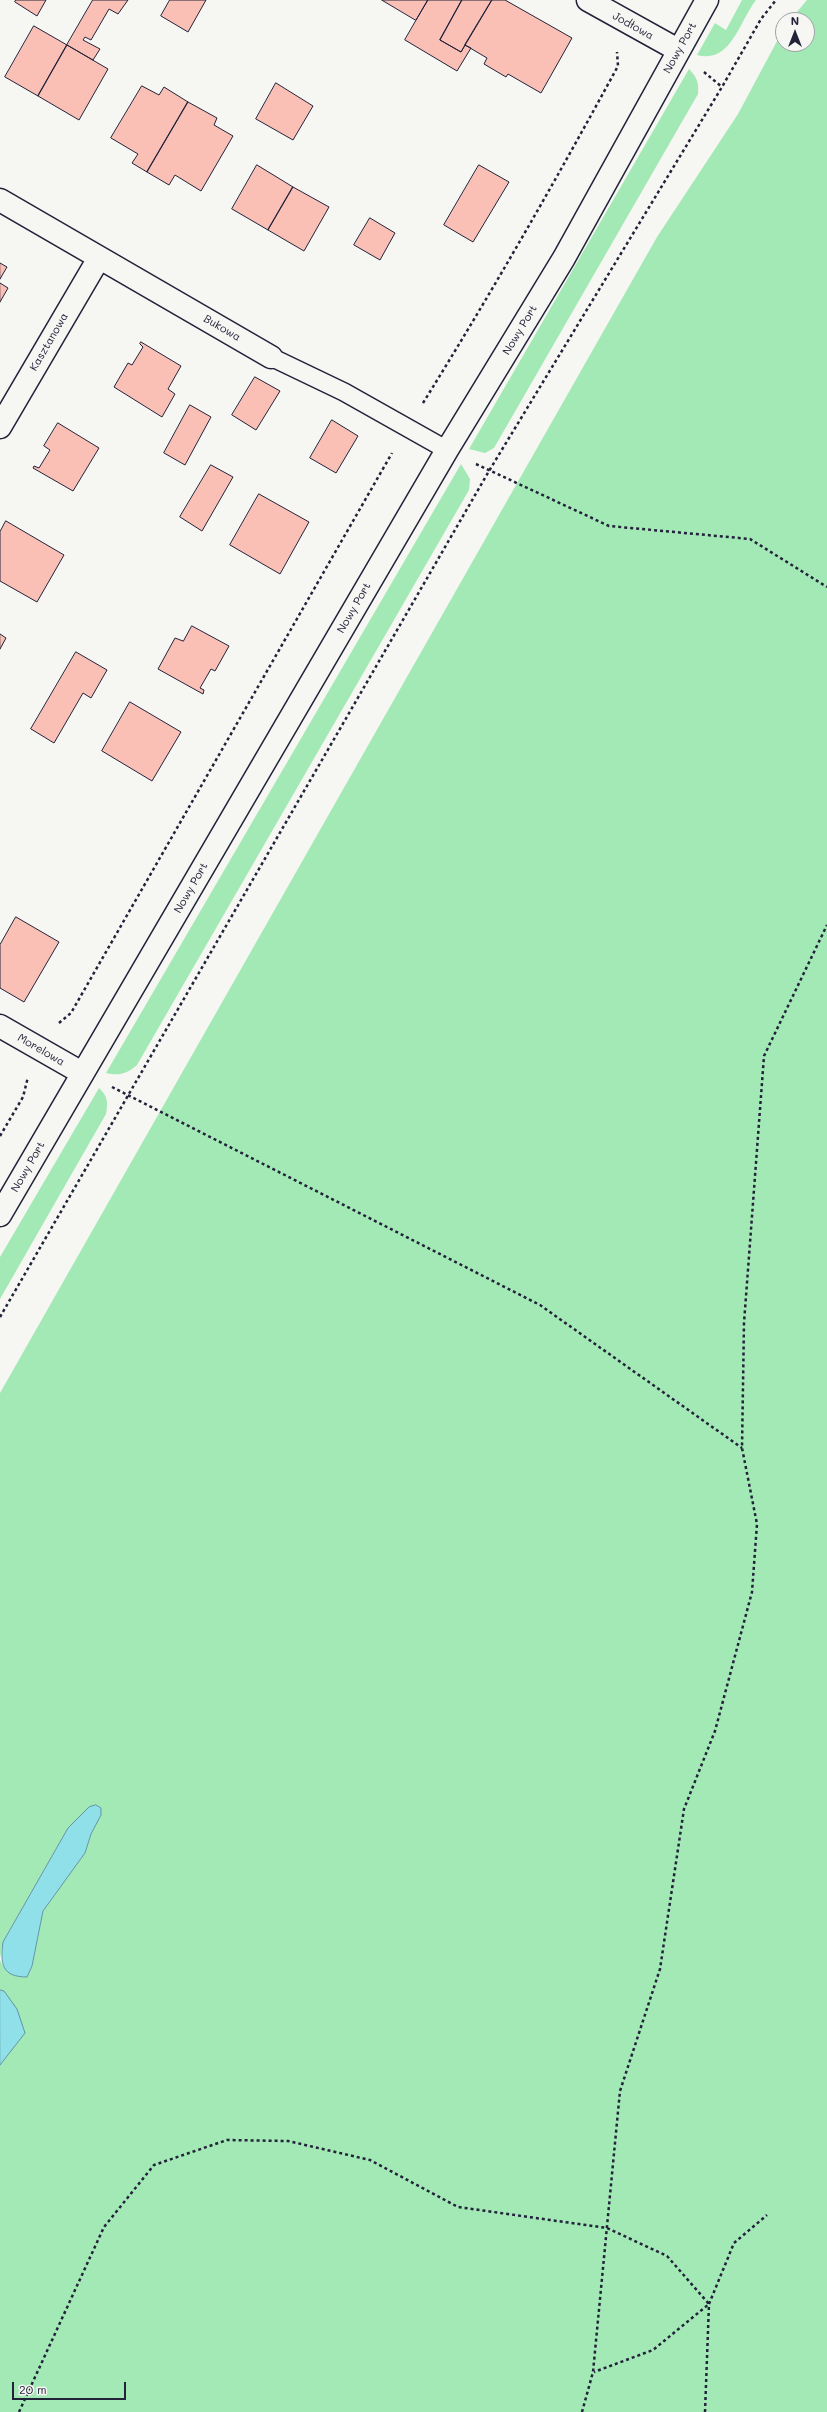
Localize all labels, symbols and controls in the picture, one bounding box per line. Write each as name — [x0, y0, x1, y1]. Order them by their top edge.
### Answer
street label: Jodłowa — [610, 9, 656, 43]
north arrow — [775, 12, 815, 52]
text: N — [791, 13, 799, 28]
street label: Nowy Port — [661, 20, 699, 76]
street label: Nowy Port — [500, 303, 540, 357]
street label: Kasztanowa — [27, 311, 71, 373]
street label: Bukowa — [201, 312, 243, 344]
street label: Nowy Port — [334, 580, 374, 636]
street label: Nowy Port — [171, 860, 211, 916]
street label: Morelowa — [15, 1031, 67, 1069]
street label: Nowy Port — [8, 1139, 48, 1195]
scale bar — [14, 2374, 128, 2400]
text: 20 m — [19, 2381, 47, 2397]

